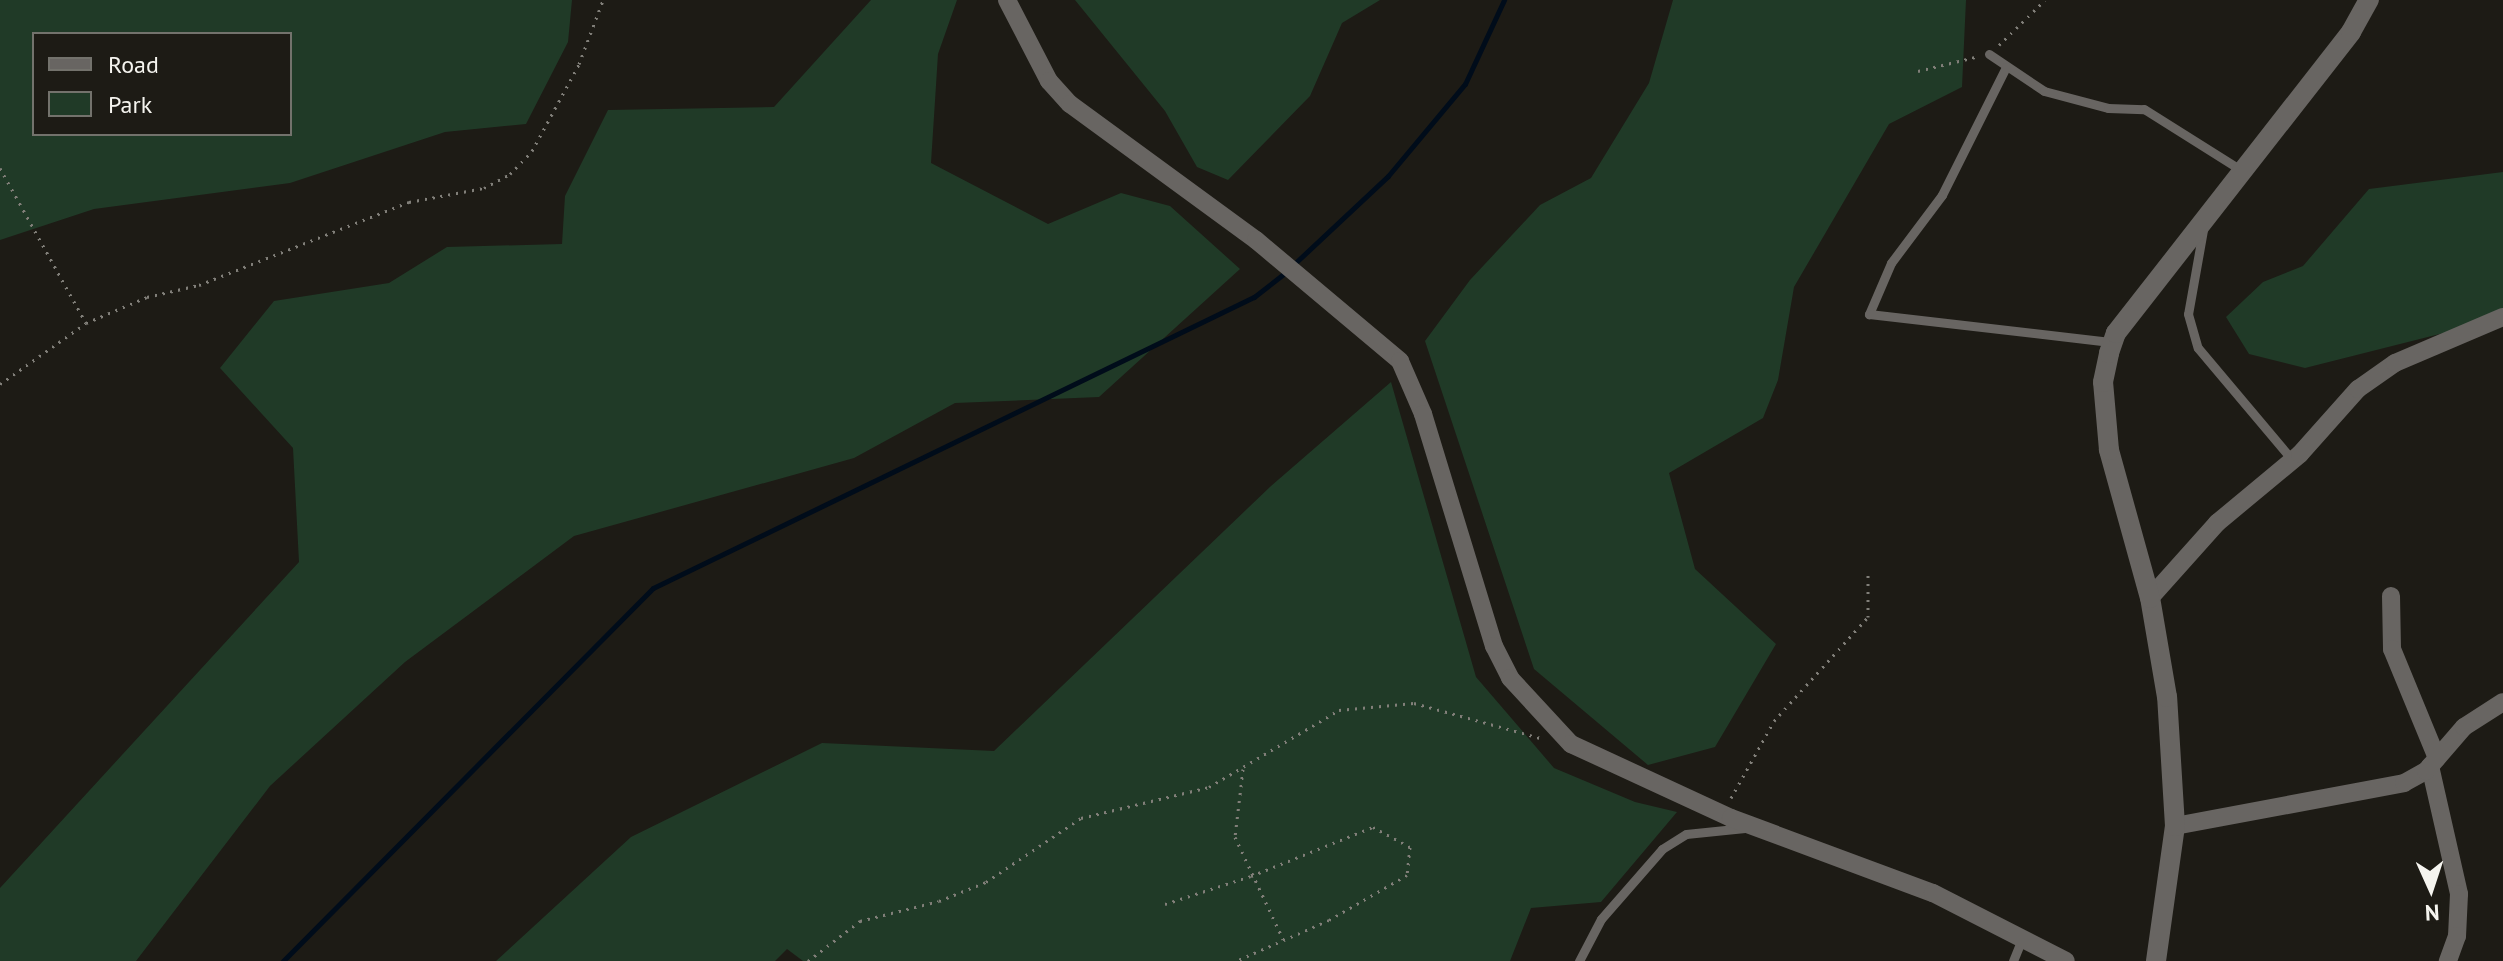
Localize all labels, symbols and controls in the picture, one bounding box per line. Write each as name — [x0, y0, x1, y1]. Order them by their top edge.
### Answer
legend — [32, 32, 292, 136]
text: Road — [108, 49, 159, 80]
text: Park — [108, 89, 152, 120]
north arrow — [2391, 849, 2471, 929]
text: N — [2424, 899, 2440, 927]

